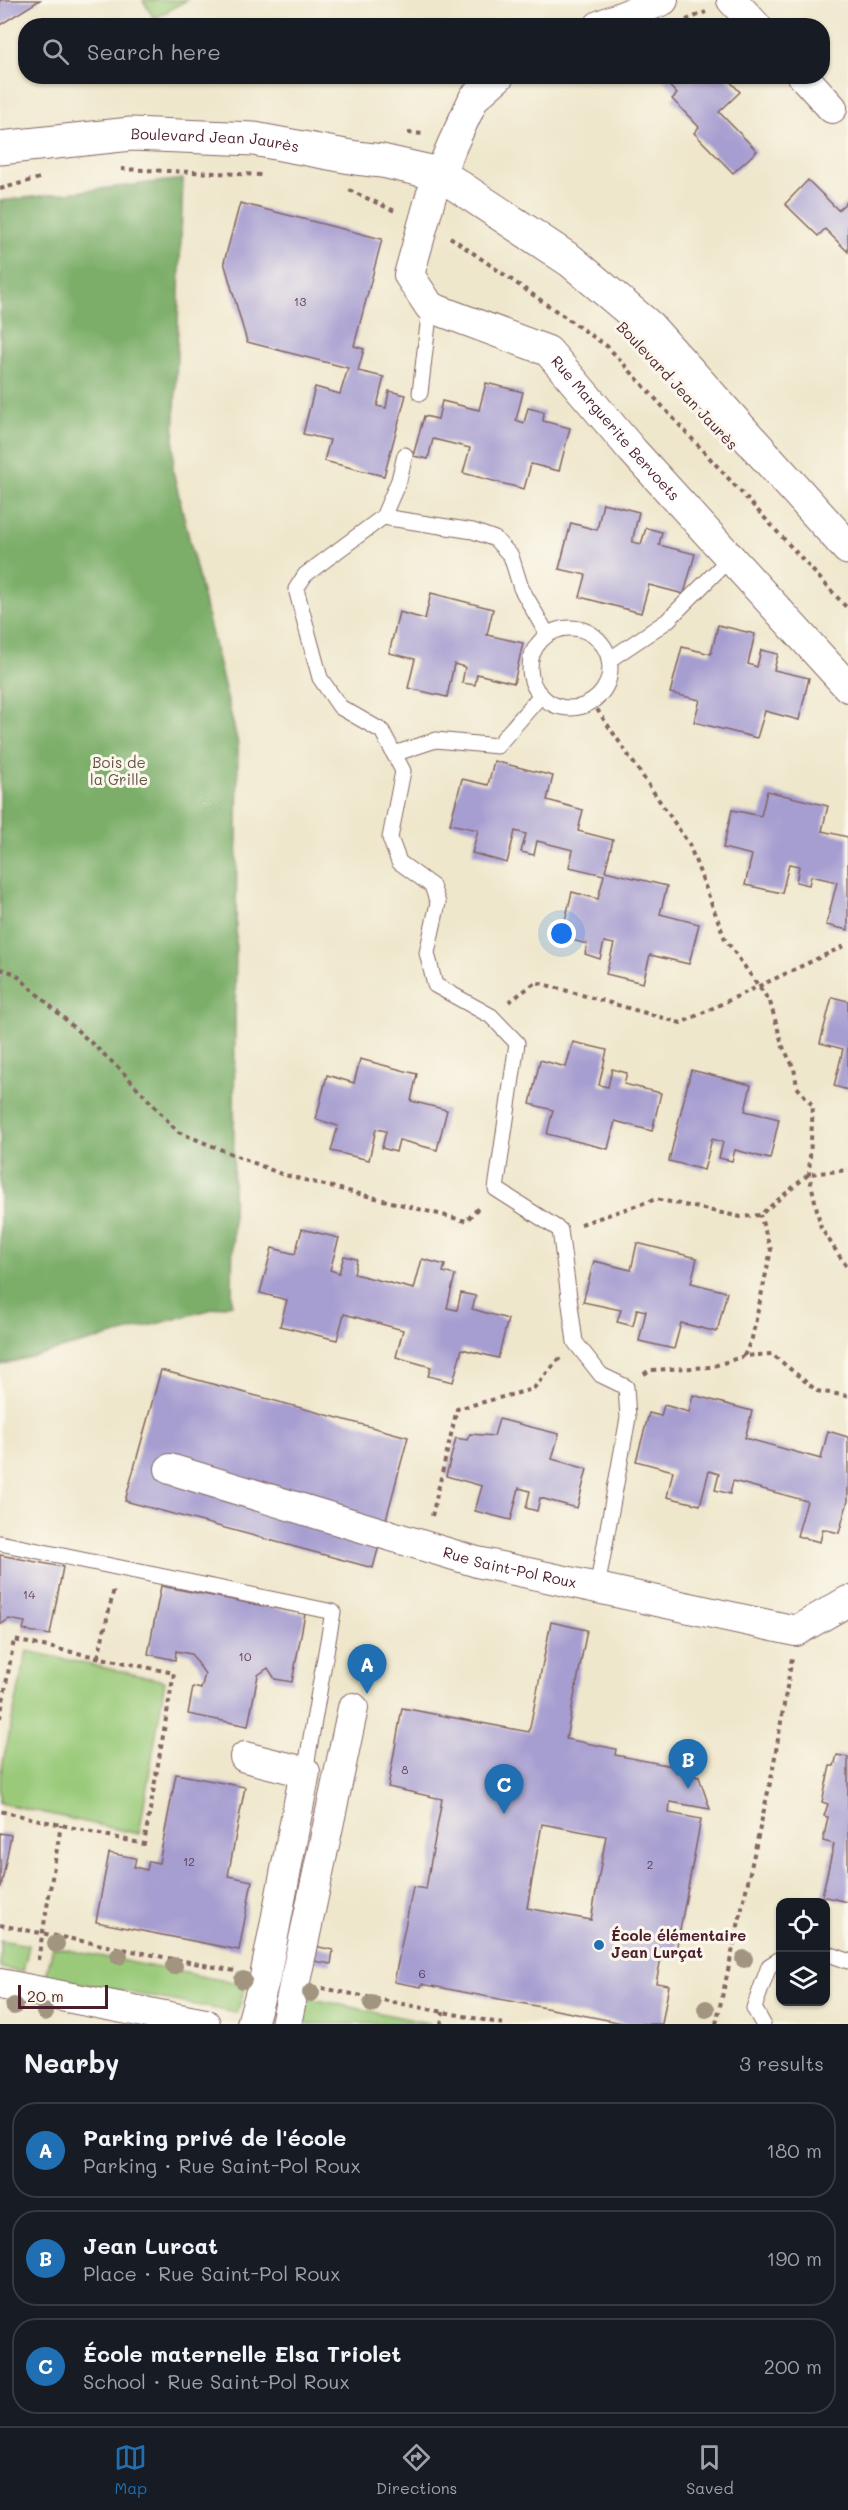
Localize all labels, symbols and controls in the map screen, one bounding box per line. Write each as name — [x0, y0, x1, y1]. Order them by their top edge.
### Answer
search box — [18, 18, 830, 84]
icon: search — [39, 35, 72, 68]
text: Search here — [87, 37, 221, 66]
street label: Boulevard Jean Jaurès — [130, 123, 301, 156]
house number: 13 — [294, 293, 306, 309]
street label: Boulevard Jean Jaurès — [613, 317, 743, 454]
street label: Rue Marguerite Bervoets — [547, 351, 684, 505]
park label: Bois de la Grille — [90, 752, 148, 789]
your location — [547, 919, 576, 948]
street label: Rue Saint-Pol Roux — [441, 1541, 579, 1592]
house number: 14 — [23, 1586, 35, 1602]
pin: A — [348, 1644, 386, 1694]
house number: 10 — [239, 1648, 252, 1664]
pin: B — [668, 1740, 708, 1789]
house number: 8 — [401, 1761, 409, 1777]
pin: C — [484, 1764, 524, 1814]
house number: 12 — [183, 1853, 195, 1869]
house number: 2 — [647, 1856, 653, 1872]
map controls — [776, 1898, 830, 2006]
button: locate — [776, 1898, 830, 1952]
place label: École élémentaire Jean Lurçat — [611, 1925, 746, 1962]
marker: École élémentaire Jean Lurçat — [592, 1938, 606, 1952]
button: layers — [776, 1952, 830, 2006]
house number: 6 — [418, 1965, 426, 1981]
scale bar — [18, 1982, 108, 2010]
text: 20 m — [27, 1985, 64, 2006]
text: Nearby — [24, 2046, 119, 2080]
text: 3 results — [739, 2050, 824, 2076]
text: Parking privé de l'école — [83, 2123, 346, 2152]
text: A — [39, 2137, 52, 2163]
text: 180 m — [766, 2137, 822, 2163]
text: Parking · Rue Saint-Pol Roux — [83, 2152, 361, 2178]
text: Jean Lurcat — [83, 2231, 218, 2260]
text: B — [39, 2245, 52, 2271]
text: 190 m — [767, 2245, 822, 2271]
text: Place · Rue Saint-Pol Roux — [83, 2260, 340, 2286]
text: École maternelle Elsa Triolet — [83, 2339, 401, 2368]
text: C — [38, 2353, 53, 2379]
text: 200 m — [764, 2353, 822, 2379]
text: School · Rue Saint-Pol Roux — [83, 2368, 350, 2394]
tab: Map — [114, 2441, 147, 2498]
tab: Directions — [376, 2441, 457, 2498]
tab: Saved — [686, 2441, 734, 2498]

